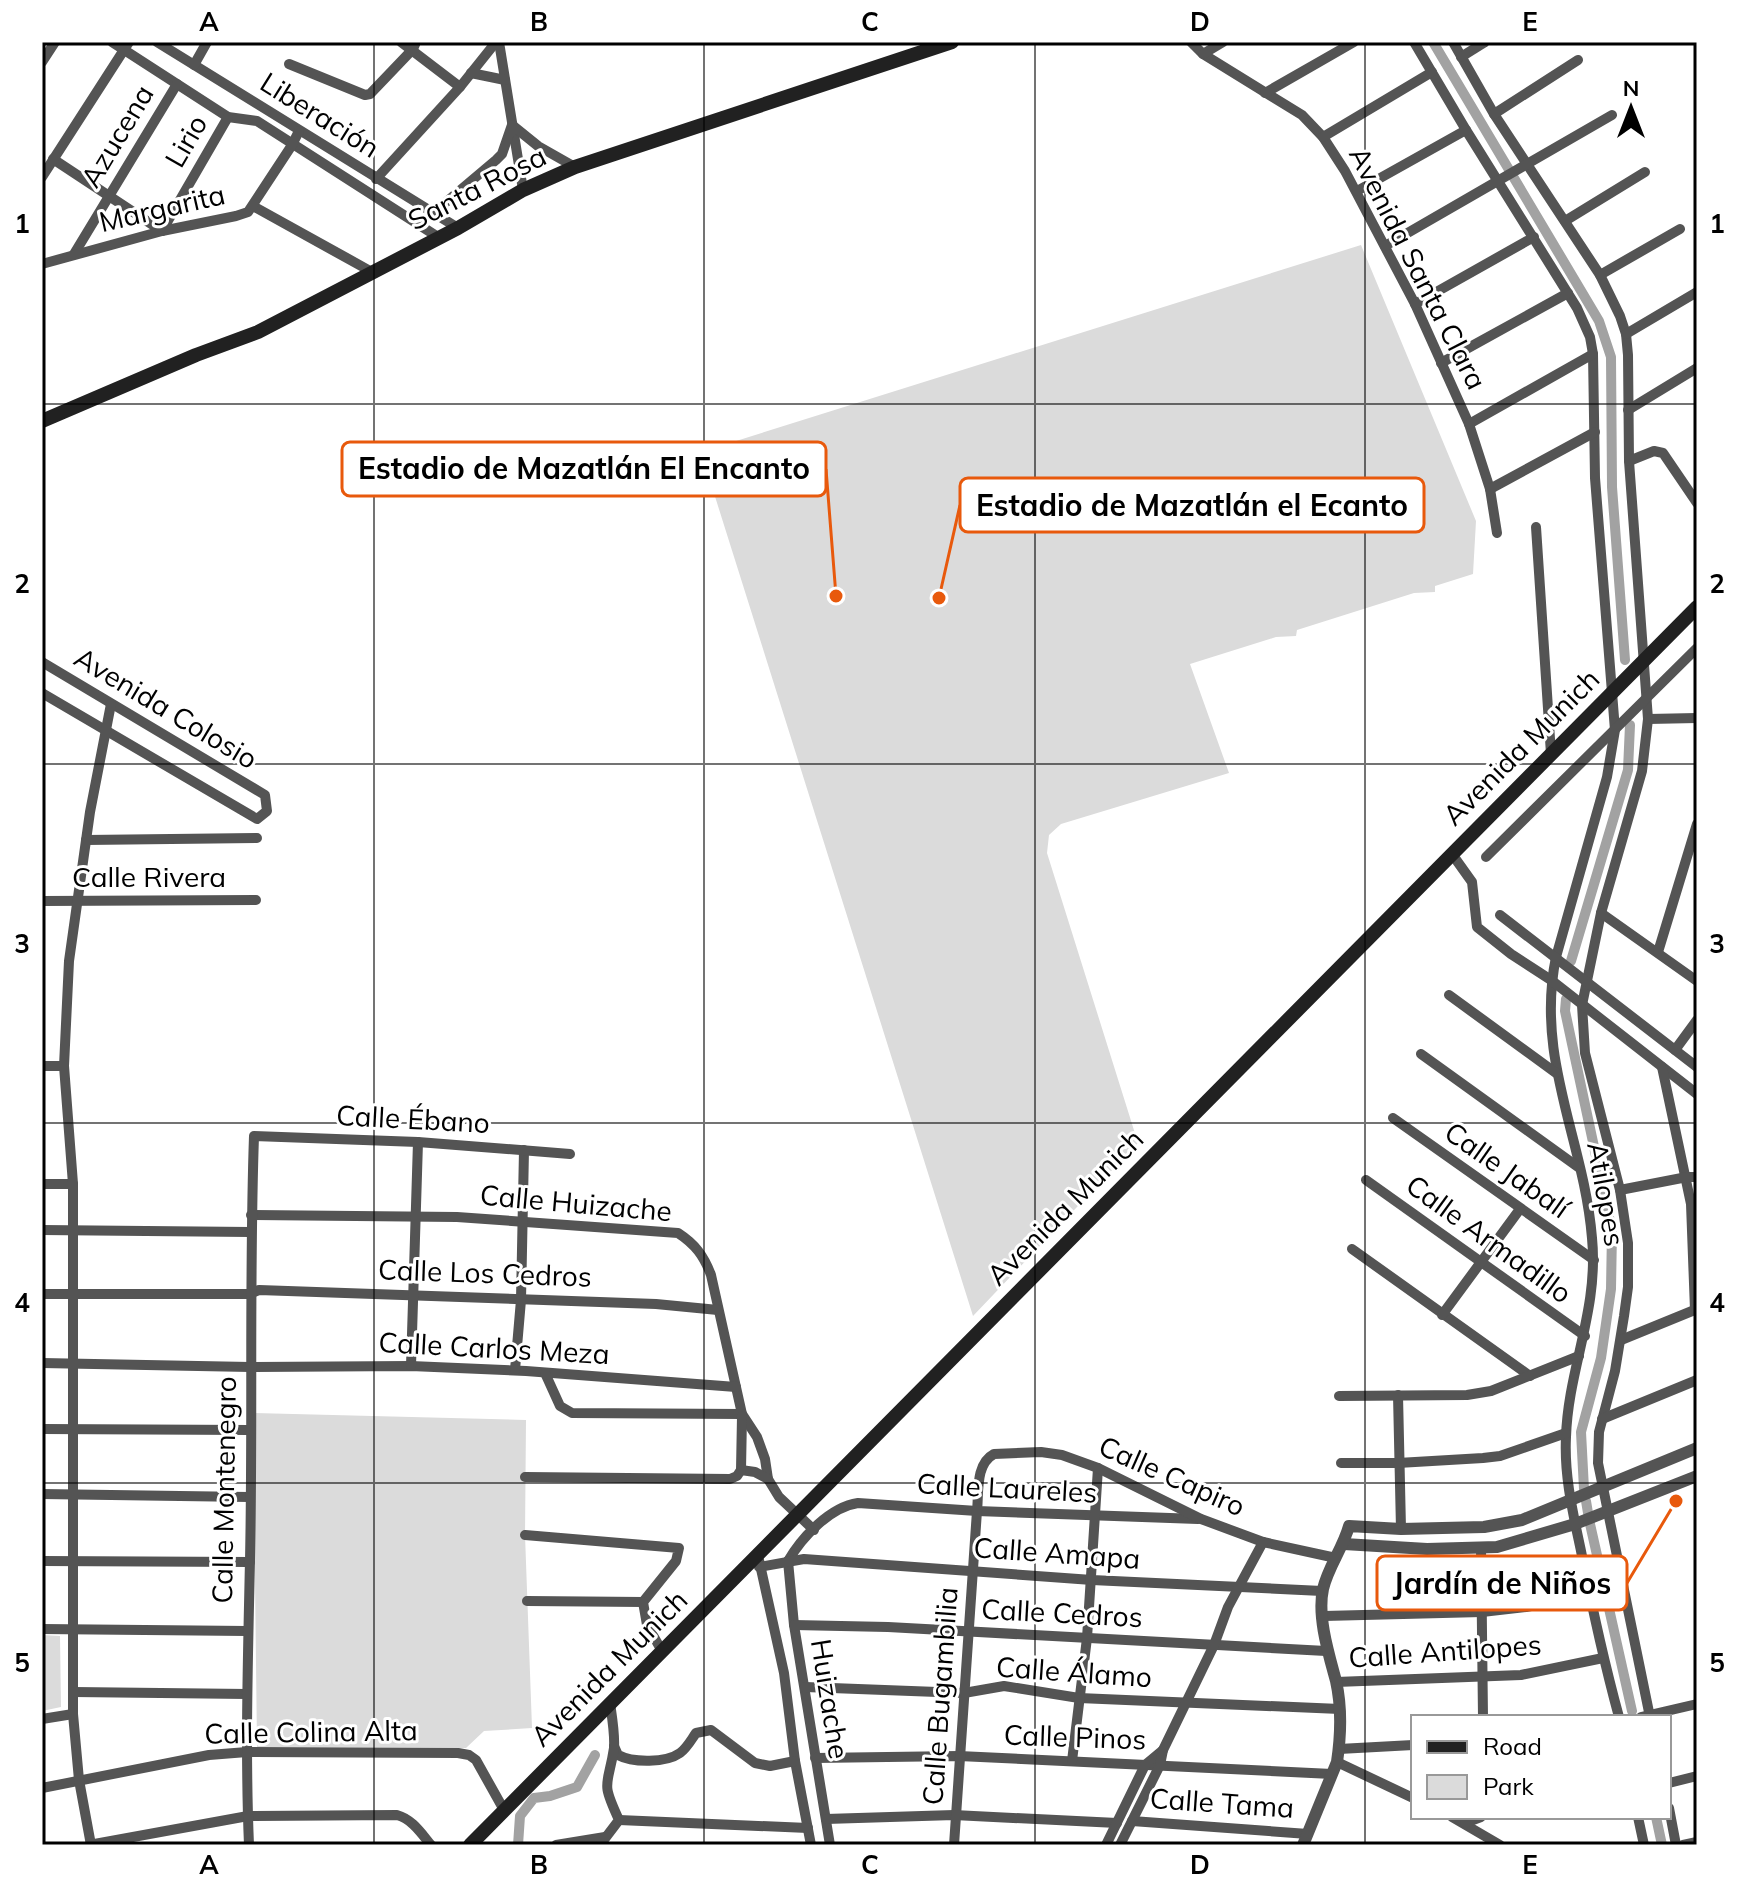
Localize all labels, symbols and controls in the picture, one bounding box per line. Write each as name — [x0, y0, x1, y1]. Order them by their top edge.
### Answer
text: A — [199, 5, 219, 38]
text: B — [530, 5, 548, 38]
text: C — [861, 5, 879, 38]
text: D — [1190, 5, 1210, 38]
text: E — [1522, 5, 1538, 38]
street label: Liberación — [254, 64, 386, 165]
north arrow — [1591, 68, 1671, 148]
text: N — [1623, 74, 1639, 102]
street label: Azucena — [72, 78, 161, 193]
street label: Lirio — [157, 108, 214, 173]
street label: Santa Rosa — [402, 138, 552, 237]
street label: Avenida Santa Clara — [1342, 141, 1495, 395]
street label: Margarita — [96, 176, 228, 239]
text: 1 — [14, 207, 30, 240]
text: 1 — [1709, 207, 1725, 240]
callout: Estadio de Mazatlán El Encanto — [342, 442, 826, 496]
text: Estadio de Mazatlán El Encanto — [358, 449, 810, 487]
callout: Estadio de Mazatlán el Ecanto — [960, 478, 1424, 532]
text: Estadio de Mazatlán el Ecanto — [976, 486, 1408, 524]
text: 2 — [14, 567, 30, 600]
text: 2 — [1709, 567, 1725, 600]
street label: Avenida Colosio — [68, 639, 264, 776]
street label: Avenida Munich — [1435, 661, 1606, 832]
street label: Calle Rivera — [72, 859, 226, 894]
text: 3 — [14, 927, 30, 960]
text: 3 — [1709, 927, 1725, 960]
street label: Calle Ébano — [335, 1097, 491, 1140]
street label: Calle Jabalí — [1438, 1114, 1578, 1226]
street label: Avenida Munich — [979, 1121, 1150, 1292]
street label: Atilopes — [1580, 1139, 1633, 1249]
street label: Calle Armadillo — [1400, 1167, 1579, 1310]
street label: Calle Huizache — [479, 1177, 673, 1228]
street label: Calle Los Cedros — [378, 1251, 592, 1294]
text: 4 — [14, 1286, 30, 1319]
text: 4 — [1709, 1286, 1725, 1319]
street label: Calle Carlos Meza — [378, 1324, 610, 1371]
street label: Calle Montenegro — [204, 1376, 243, 1604]
street label: Calle Capiro — [1094, 1428, 1251, 1523]
street label: Calle Laureles — [916, 1465, 1098, 1510]
street label: Calle Amapa — [973, 1529, 1142, 1576]
callout: Jardín de Niños — [1377, 1556, 1627, 1610]
text: Jardín de Niños — [1393, 1564, 1611, 1602]
street label: Avenida Munich — [523, 1582, 694, 1753]
street label: Calle Bugambilia — [914, 1586, 965, 1806]
street label: Calle Cedros — [981, 1591, 1144, 1634]
street label: Calle Antilopes — [1347, 1626, 1543, 1675]
street label: Huizache — [804, 1636, 857, 1761]
text: 5 — [14, 1646, 30, 1679]
text: 5 — [1709, 1646, 1725, 1679]
street label: Calle Álamo — [995, 1649, 1153, 1694]
street label: Calle Colina Alta — [204, 1712, 418, 1751]
legend — [1411, 1715, 1671, 1819]
street label: Calle Pinos — [1003, 1717, 1147, 1756]
text: Road — [1483, 1731, 1542, 1761]
text: Park — [1483, 1771, 1534, 1801]
street label: Calle Tama — [1149, 1780, 1295, 1825]
text: A — [199, 1848, 219, 1881]
text: B — [530, 1848, 548, 1881]
text: C — [861, 1848, 879, 1881]
text: D — [1190, 1848, 1210, 1881]
text: E — [1522, 1848, 1538, 1881]

